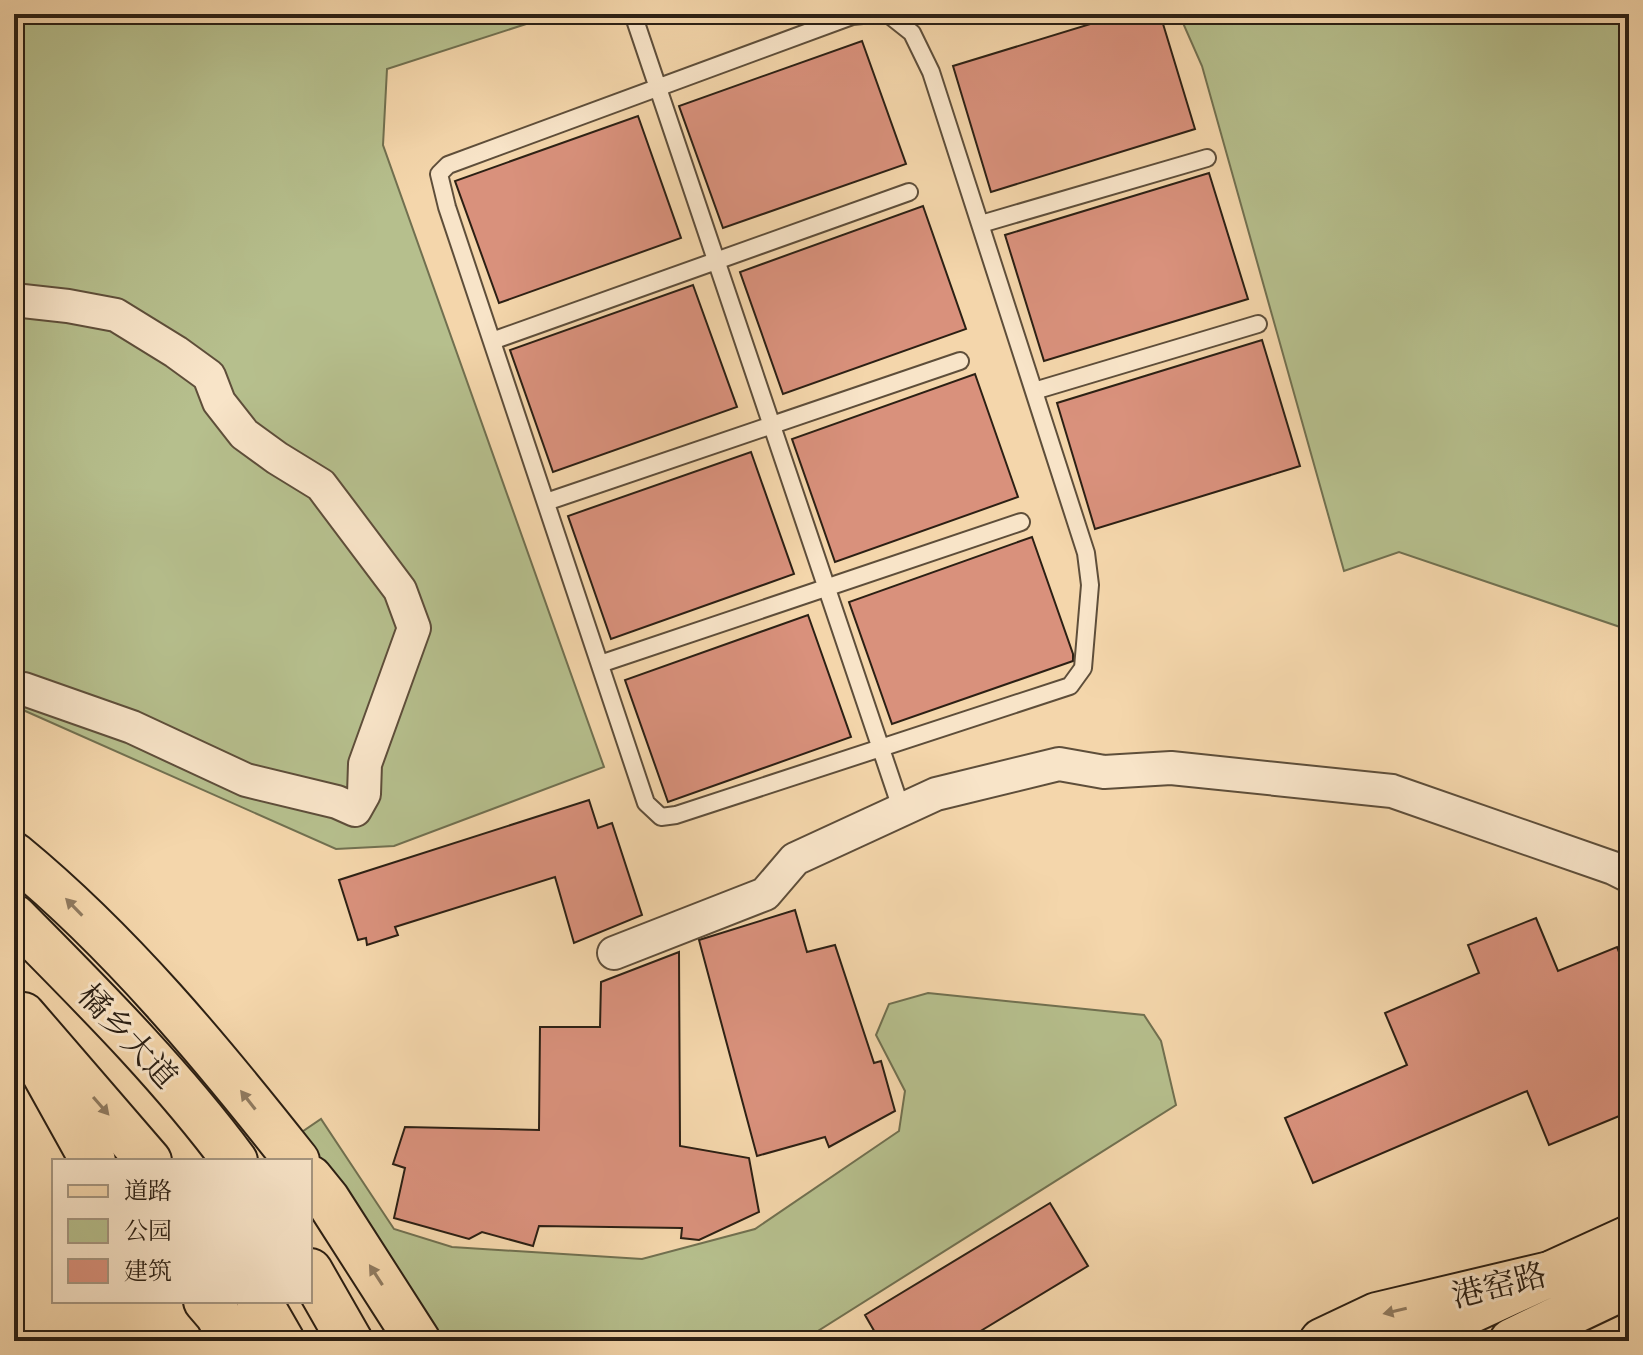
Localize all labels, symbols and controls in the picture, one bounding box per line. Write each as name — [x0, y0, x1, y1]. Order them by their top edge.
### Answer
one-way arrow — [66, 898, 84, 917]
street label: 橘乡大道 — [68, 974, 188, 1098]
one-way arrow — [240, 1090, 257, 1110]
one-way arrow — [92, 1096, 109, 1116]
legend — [52, 1159, 312, 1303]
text: 道路 — [124, 1175, 172, 1207]
text: 公园 — [124, 1215, 172, 1247]
street label: 港窑路 — [1447, 1252, 1551, 1318]
text: 建筑 — [124, 1255, 172, 1287]
one-way arrow — [370, 1264, 384, 1286]
one-way arrow — [1383, 1305, 1408, 1318]

